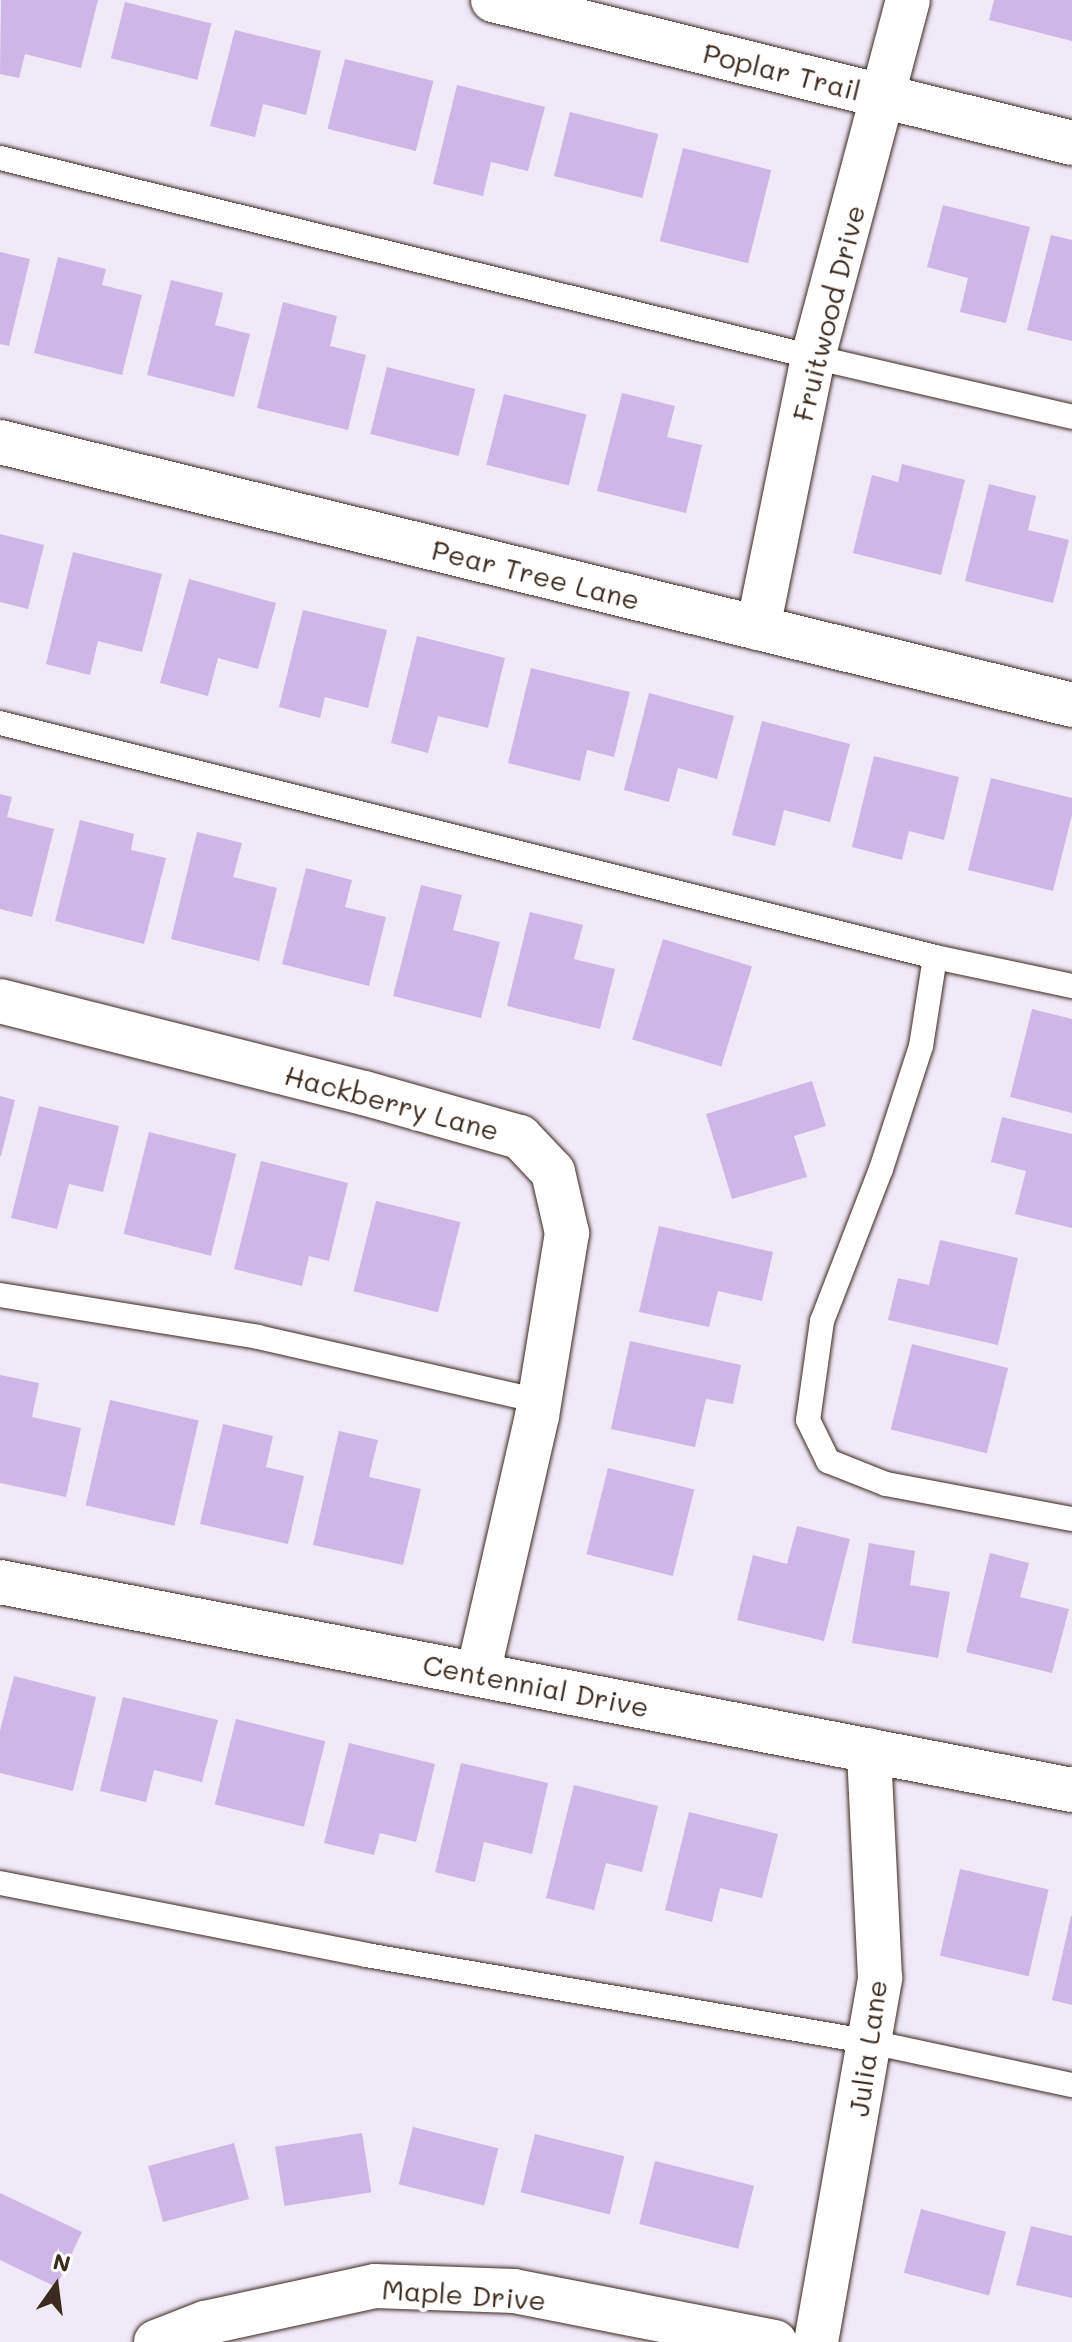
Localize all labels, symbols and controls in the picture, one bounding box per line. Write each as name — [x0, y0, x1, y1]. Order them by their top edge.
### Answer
street label: Poplar Trail — [700, 35, 864, 107]
street label: Fruitwood Drive — [785, 201, 871, 425]
street label: Pear Tree Lane — [429, 532, 643, 616]
street label: Hackberry Lane — [281, 1057, 503, 1147]
street label: Centennial Drive — [420, 1647, 652, 1723]
street label: Julia Lane — [841, 1977, 893, 2119]
north arrow — [16, 2246, 96, 2326]
text: N — [50, 2246, 74, 2278]
street label: Maple Drive — [381, 2272, 547, 2316]

